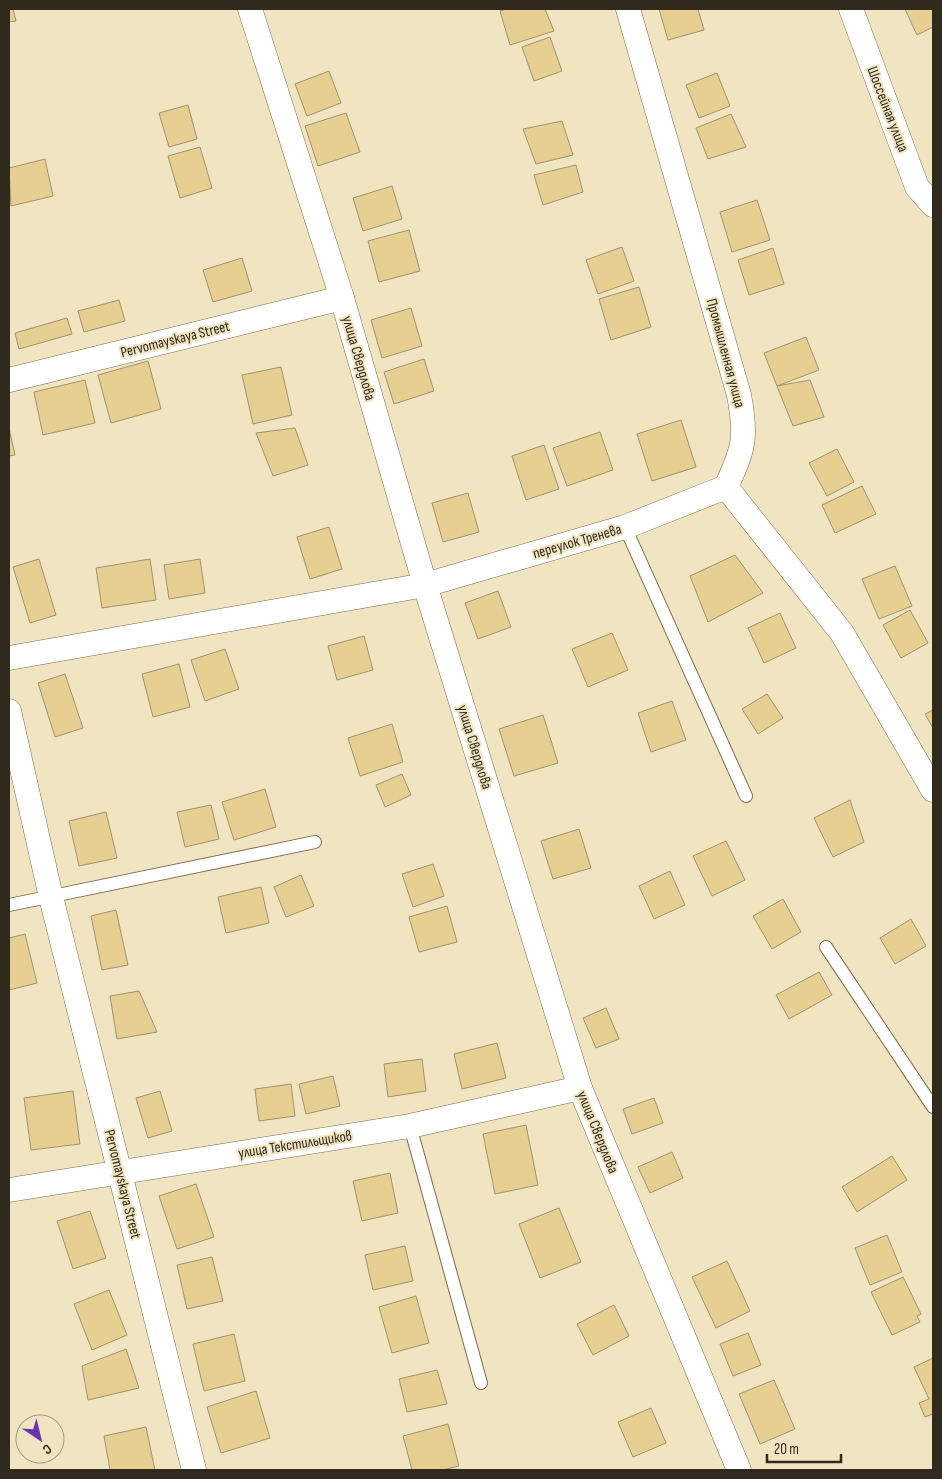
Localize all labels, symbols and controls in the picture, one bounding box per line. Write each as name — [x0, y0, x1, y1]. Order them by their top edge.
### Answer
street label: Шоссейная улица — [862, 64, 913, 155]
street label: Промышленная улица — [702, 296, 749, 410]
street label: улица Свердлова — [337, 314, 380, 403]
street label: Pervomayskaya Street — [119, 317, 232, 362]
street label: переулок Тренева — [531, 520, 624, 563]
street label: улица Свердлова — [453, 703, 496, 792]
street label: улица Свердлова — [572, 1088, 623, 1176]
street label: улица Текстильщиков — [237, 1126, 353, 1163]
street label: Pervomayskaya Street — [100, 1128, 145, 1241]
north arrow — [15, 1414, 65, 1464]
scale bar — [767, 1432, 841, 1464]
text: С — [39, 1440, 55, 1458]
text: 20 m — [774, 1440, 799, 1459]

